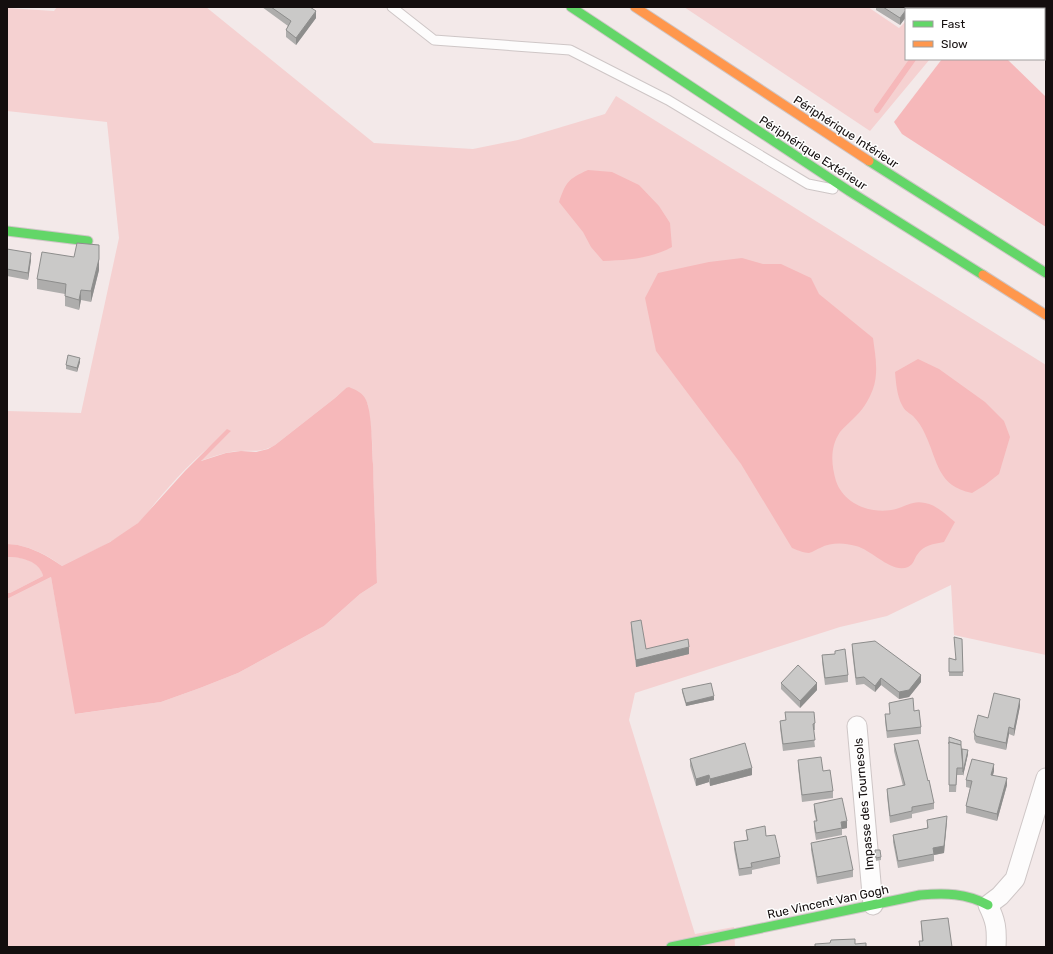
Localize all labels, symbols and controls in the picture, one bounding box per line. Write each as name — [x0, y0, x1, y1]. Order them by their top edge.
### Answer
legend — [905, 8, 1045, 60]
text: Fast — [941, 17, 965, 31]
text: Slow — [941, 37, 968, 51]
street label: Périphérique Intérieur — [791, 93, 901, 171]
street label: Périphérique Extérieur — [757, 113, 870, 193]
street label: Impasse des Tournesols — [851, 737, 877, 871]
street label: Rue Vincent Van Gogh — [766, 882, 890, 922]

